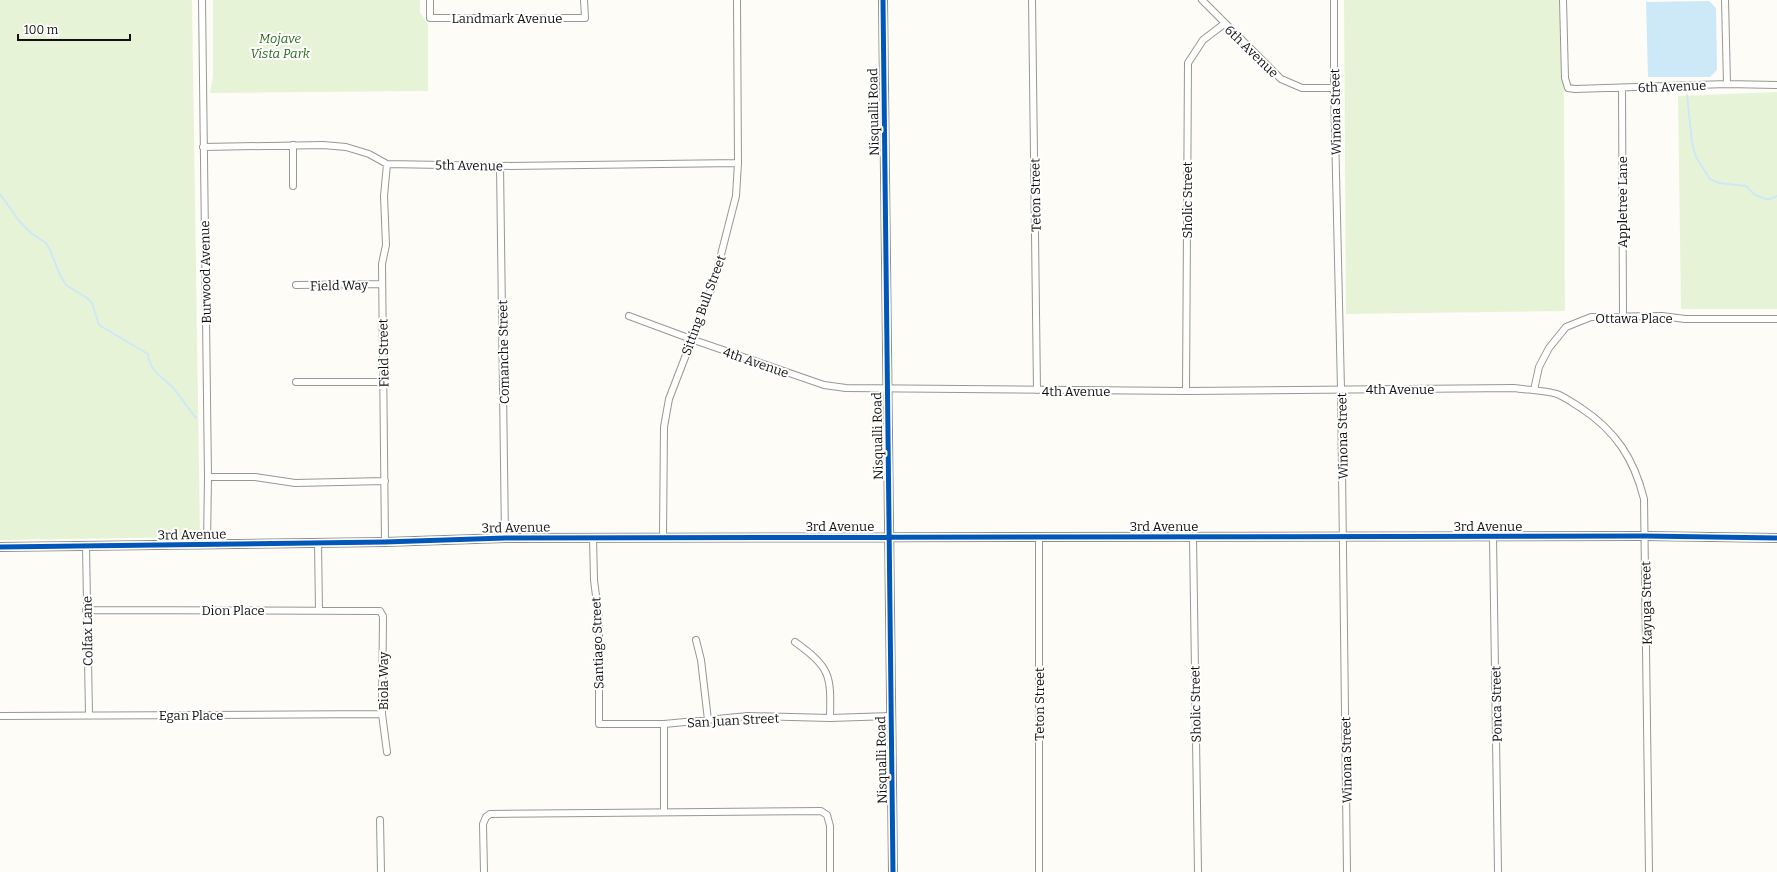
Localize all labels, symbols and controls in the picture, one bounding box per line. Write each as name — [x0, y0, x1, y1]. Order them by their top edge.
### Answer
street label: Landmark Avenue — [452, 11, 562, 26]
scale bar — [18, 16, 130, 42]
street label: 6th Avenue — [1222, 22, 1282, 81]
text: 100 m — [24, 23, 59, 37]
park label: Mojave Vista Park — [250, 31, 311, 61]
street label: Nisqualli Road — [865, 68, 882, 156]
street label: Winona Street — [1327, 68, 1344, 156]
street label: 6th Avenue — [1637, 78, 1707, 95]
street label: Appletree Lane — [1615, 156, 1630, 248]
street label: 5th Avenue — [435, 157, 503, 174]
street label: Teton Street — [1027, 158, 1044, 232]
street label: Sholic Street — [1180, 161, 1195, 238]
street label: Burwood Avenue — [197, 220, 214, 324]
street label: Sitting Bull Street — [678, 253, 729, 357]
street label: Field Way — [310, 277, 368, 294]
street label: Comanche Street — [495, 299, 512, 404]
street label: Ottawa Place — [1595, 311, 1673, 326]
street label: Field Street — [375, 318, 392, 388]
street label: 4th Avenue — [721, 344, 791, 381]
street label: 4th Avenue — [1366, 382, 1434, 397]
street label: 4th Avenue — [1042, 384, 1110, 399]
street label: Nisqualli Road — [869, 392, 886, 480]
street label: Winona Street — [1334, 392, 1351, 480]
street label: 3rd Avenue — [482, 519, 550, 536]
street label: 3rd Avenue — [806, 519, 874, 534]
street label: 3rd Avenue — [1130, 519, 1198, 534]
street label: 3rd Avenue — [1454, 519, 1522, 534]
street label: 3rd Avenue — [158, 526, 226, 543]
street label: Kayuga Street — [1638, 561, 1655, 645]
street label: Colfax Lane — [79, 596, 96, 666]
street label: Santiago Street — [588, 596, 607, 689]
street label: Dion Place — [201, 603, 265, 618]
street label: Biola Way — [376, 652, 391, 710]
street label: Sholic Street — [1187, 665, 1204, 743]
street label: Ponca Street — [1488, 666, 1505, 742]
street label: Teton Street — [1032, 667, 1047, 741]
street label: Egan Place — [159, 708, 223, 723]
street label: San Juan Street — [687, 711, 780, 730]
street label: Nisqualli Road — [873, 716, 890, 804]
street label: Winona Street — [1338, 716, 1355, 804]

